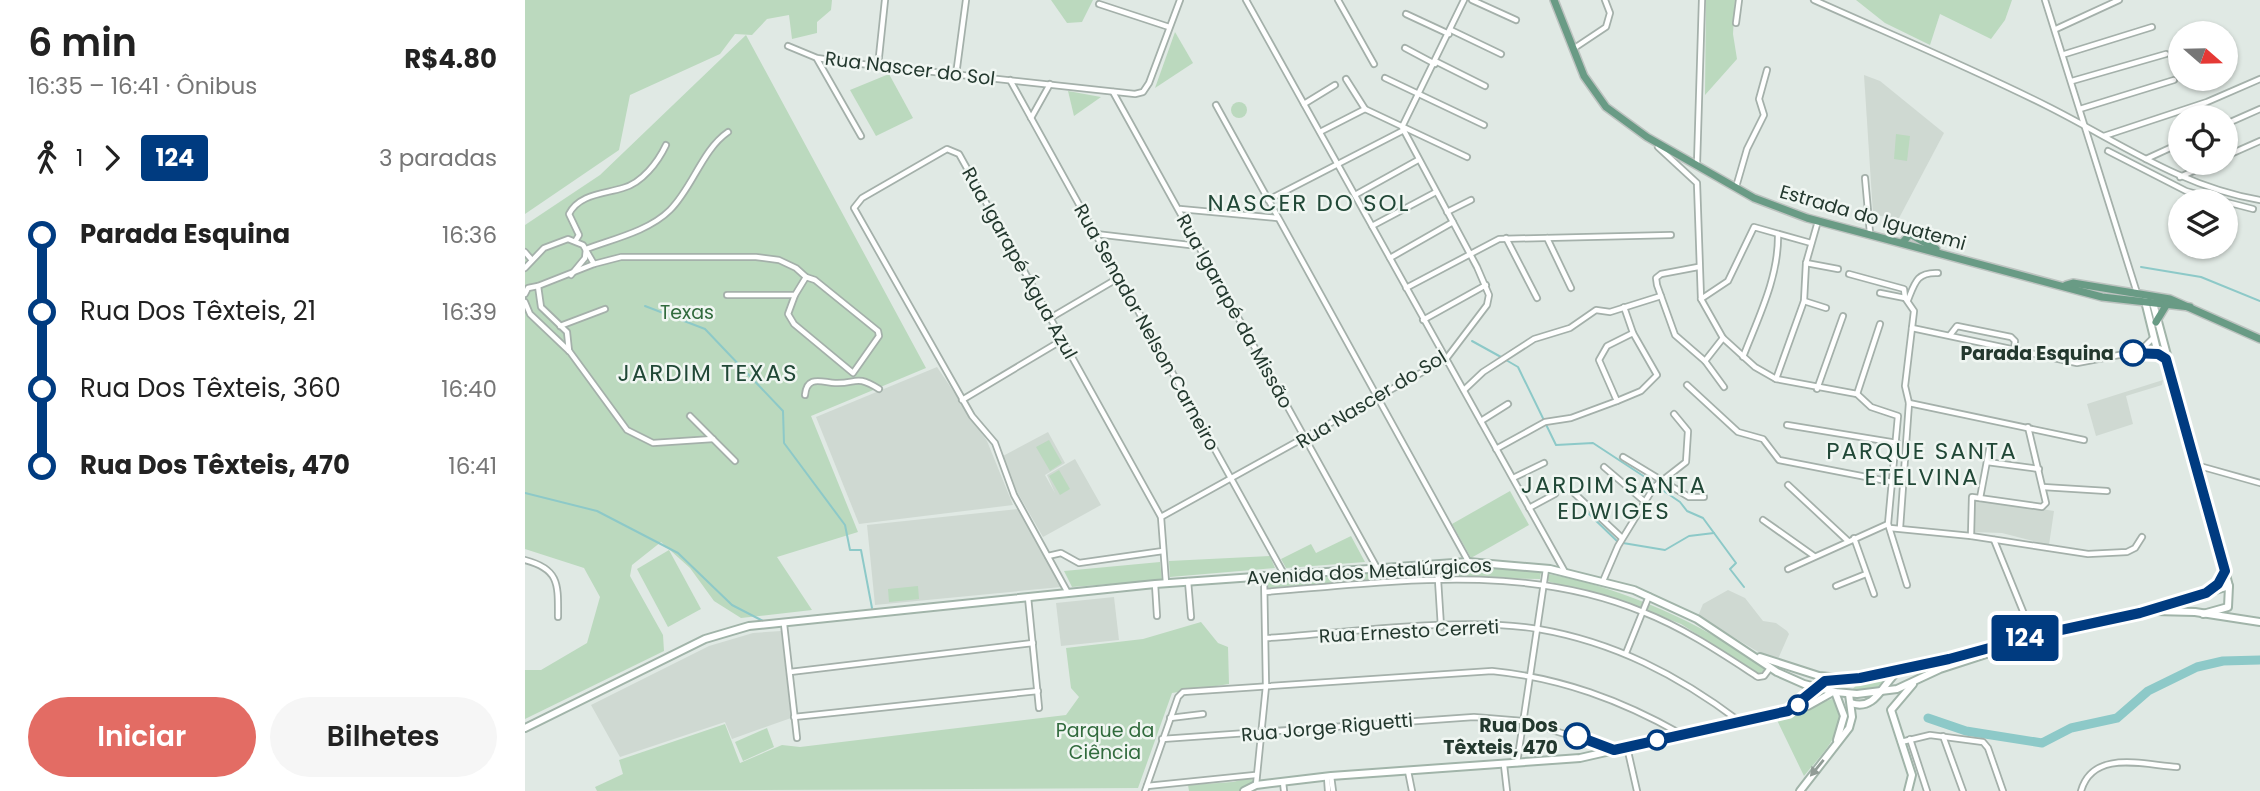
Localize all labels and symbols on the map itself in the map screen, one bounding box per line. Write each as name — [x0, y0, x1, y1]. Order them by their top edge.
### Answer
north arrow — [2168, 21, 2238, 91]
street label: Rua Nascer do Sol — [823, 45, 997, 92]
street label: Rua Igarapé Água Azul — [955, 162, 1084, 364]
street label: Estrada do Iguatemi — [1776, 178, 1969, 257]
district label: NASCER DO SOL — [1208, 187, 1410, 219]
street label: Rua Senador Nelson Carneiro — [1067, 199, 1226, 456]
street label: Rua Igarapé da Missão — [1170, 209, 1299, 413]
park label: Texas — [660, 299, 714, 326]
place label: Parada Esquina — [1960, 340, 2114, 367]
marker: Parada Esquina — [2120, 340, 2146, 366]
street label: Rua Nascer do Sol — [1291, 344, 1452, 455]
district label: JARDIM TEXAS — [617, 357, 799, 389]
district label: PARQUE SANTA ETELVINA — [1826, 435, 2018, 493]
district label: JARDIM SANTA EDWIGES — [1521, 469, 1707, 527]
street label: Avenida dos Metalúrgicos — [1246, 552, 1492, 591]
street label: Rua Ernesto Cerreti — [1318, 613, 1500, 650]
line badge: 124 — [1985, 615, 2065, 661]
unlabelled marker — [1788, 695, 1808, 715]
street label: Rua Jorge Riguetti — [1240, 707, 1414, 748]
place label: Rua Dos Têxteis, 470 — [1443, 712, 1558, 761]
park label: Parque da Ciência — [1056, 717, 1154, 766]
marker: Rua Dos Têxteis, 470 — [1564, 723, 1590, 749]
unlabelled marker — [1647, 730, 1667, 750]
one-way arrow — [1809, 759, 1824, 777]

